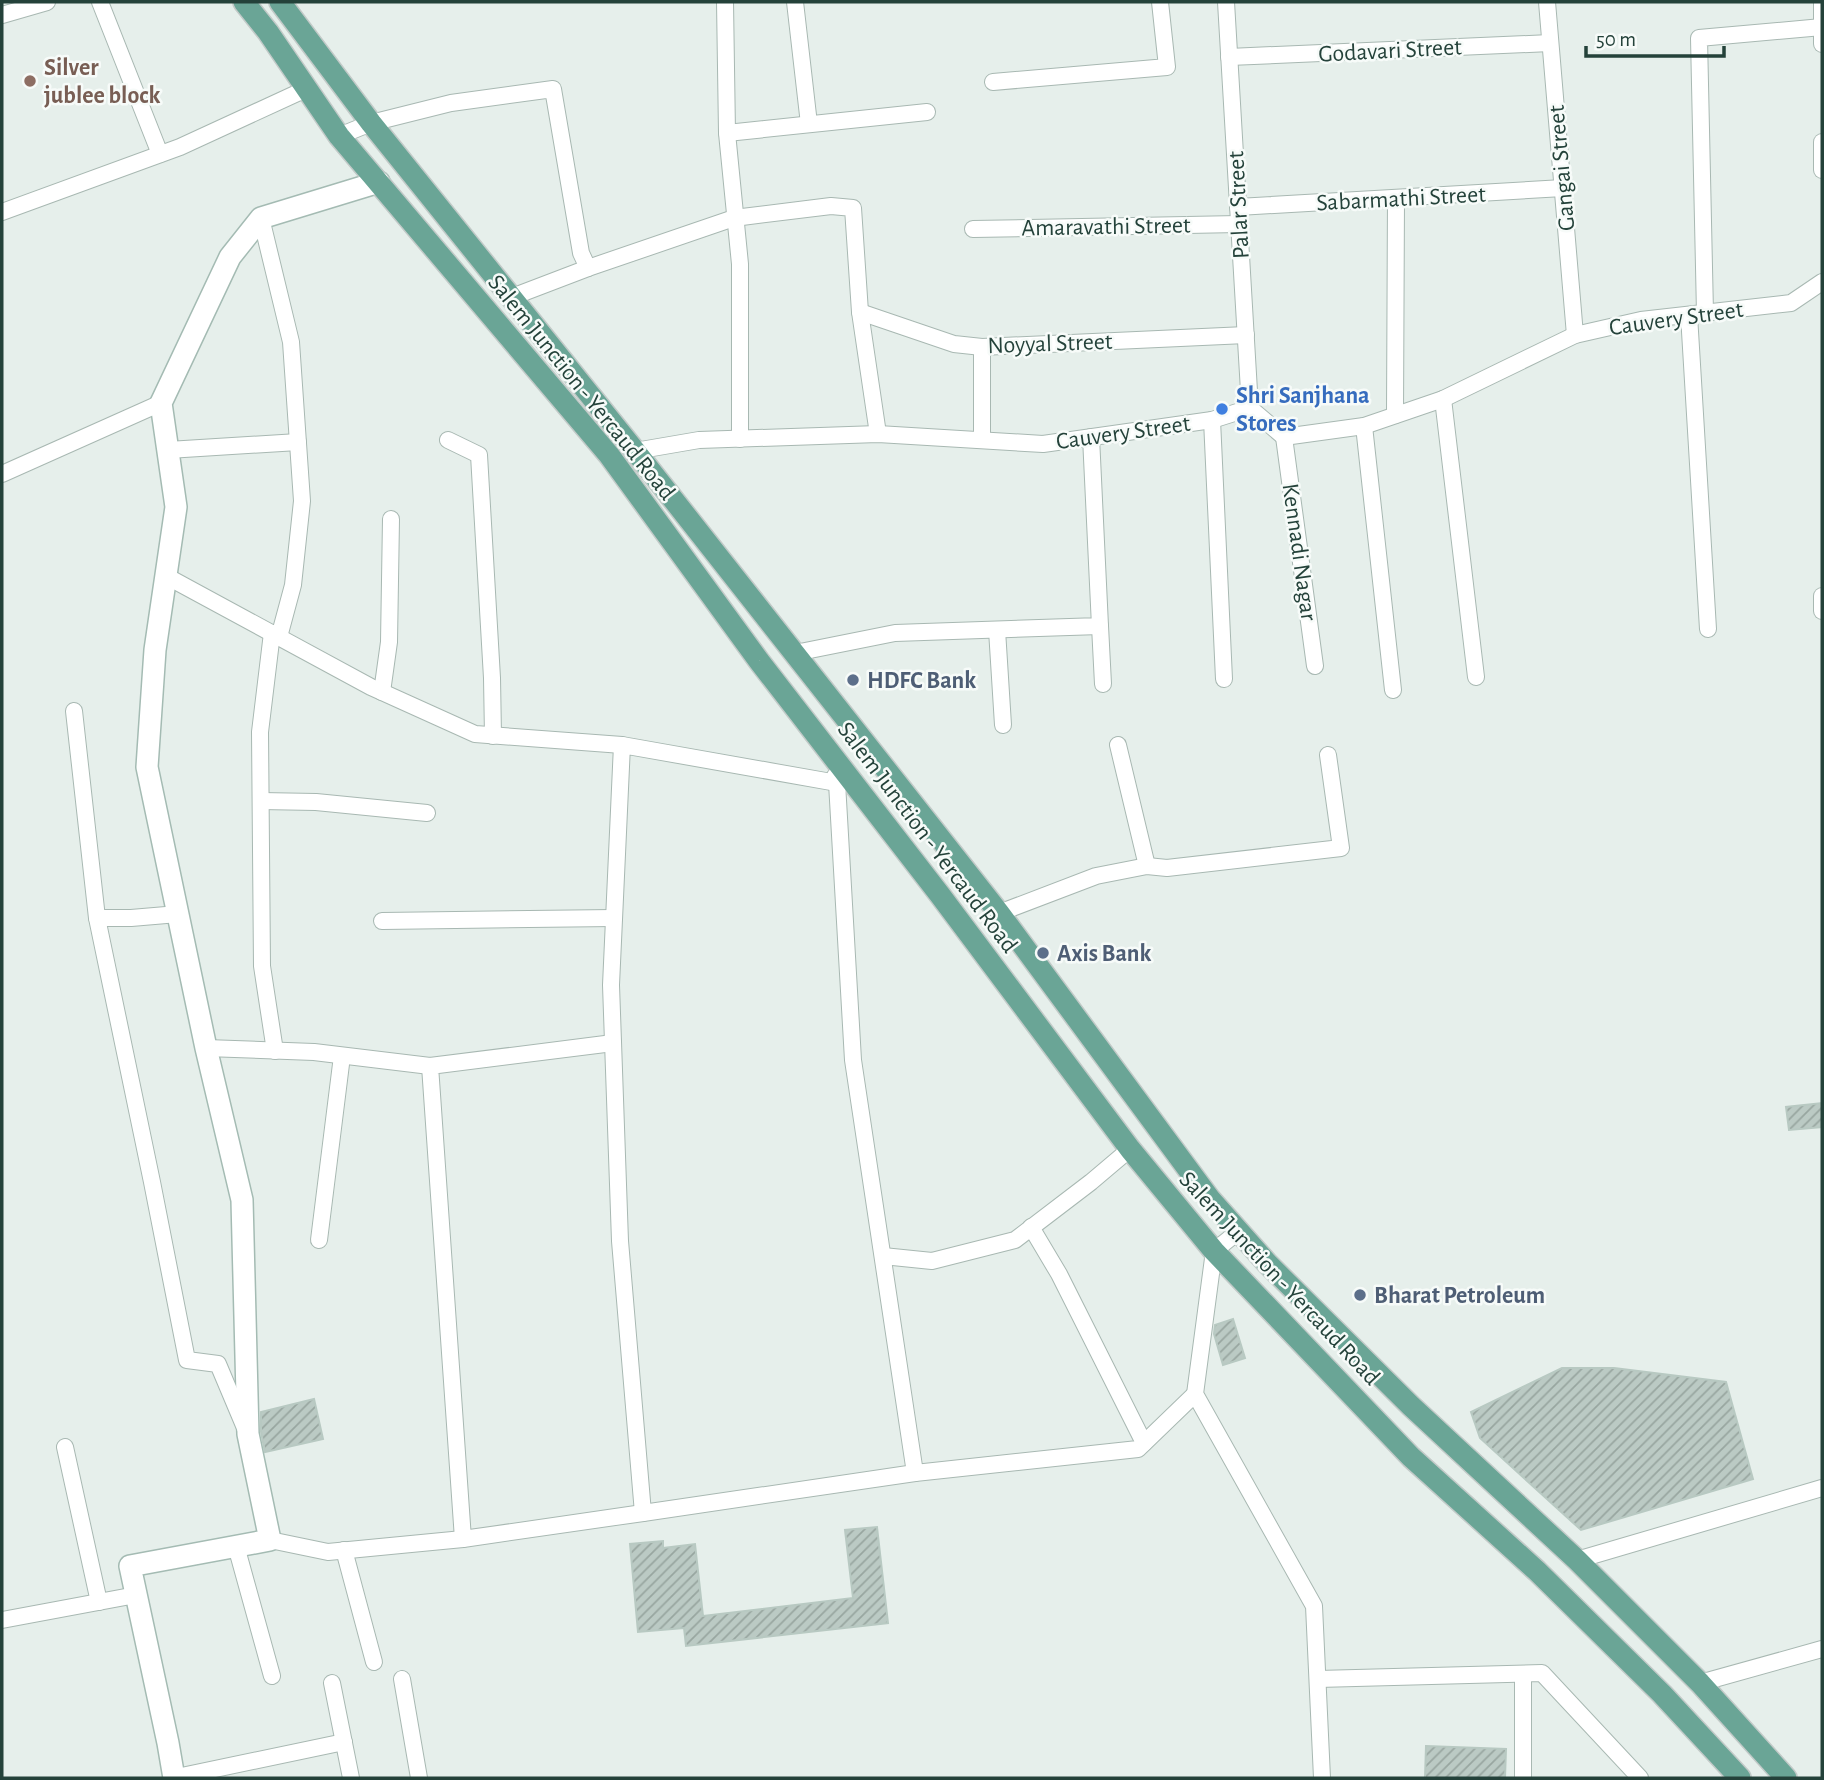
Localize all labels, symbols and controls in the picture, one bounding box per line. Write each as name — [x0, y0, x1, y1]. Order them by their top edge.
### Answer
scale bar — [1586, 14, 1724, 58]
text: 50 m — [1596, 29, 1636, 50]
street label: Godavari Street — [1318, 35, 1463, 67]
place label: Silver jublee block — [44, 56, 160, 108]
marker: Silver jublee block — [22, 73, 38, 89]
street label: Gangai Street — [1545, 104, 1579, 232]
street label: Palar Street — [1224, 150, 1254, 259]
street label: Sabarmathi Street — [1316, 183, 1487, 215]
street label: Amaravathi Street — [1021, 214, 1191, 240]
street label: Salem Junction - Yercaud Road — [483, 271, 679, 505]
street label: Cauvery Street — [1608, 298, 1745, 340]
street label: Noyyal Street — [987, 330, 1113, 358]
place label: Shri Sanjhana Stores — [1236, 384, 1370, 436]
marker: Shri Sanjhana Stores — [1214, 401, 1230, 417]
street label: Cauvery Street — [1055, 412, 1192, 454]
street label: Kennadi Nagar — [1277, 482, 1321, 623]
place label: HDFC Bank — [867, 669, 976, 693]
marker: HDFC Bank — [845, 672, 861, 688]
street label: Salem Junction - Yercaud Road — [833, 718, 1022, 957]
place label: Axis Bank — [1057, 942, 1152, 966]
marker: Axis Bank — [1035, 945, 1051, 961]
street label: Salem Junction - Yercaud Road — [1174, 1167, 1384, 1390]
place label: Bharat Petroleum — [1374, 1284, 1545, 1308]
marker: Bharat Petroleum — [1352, 1287, 1368, 1303]

